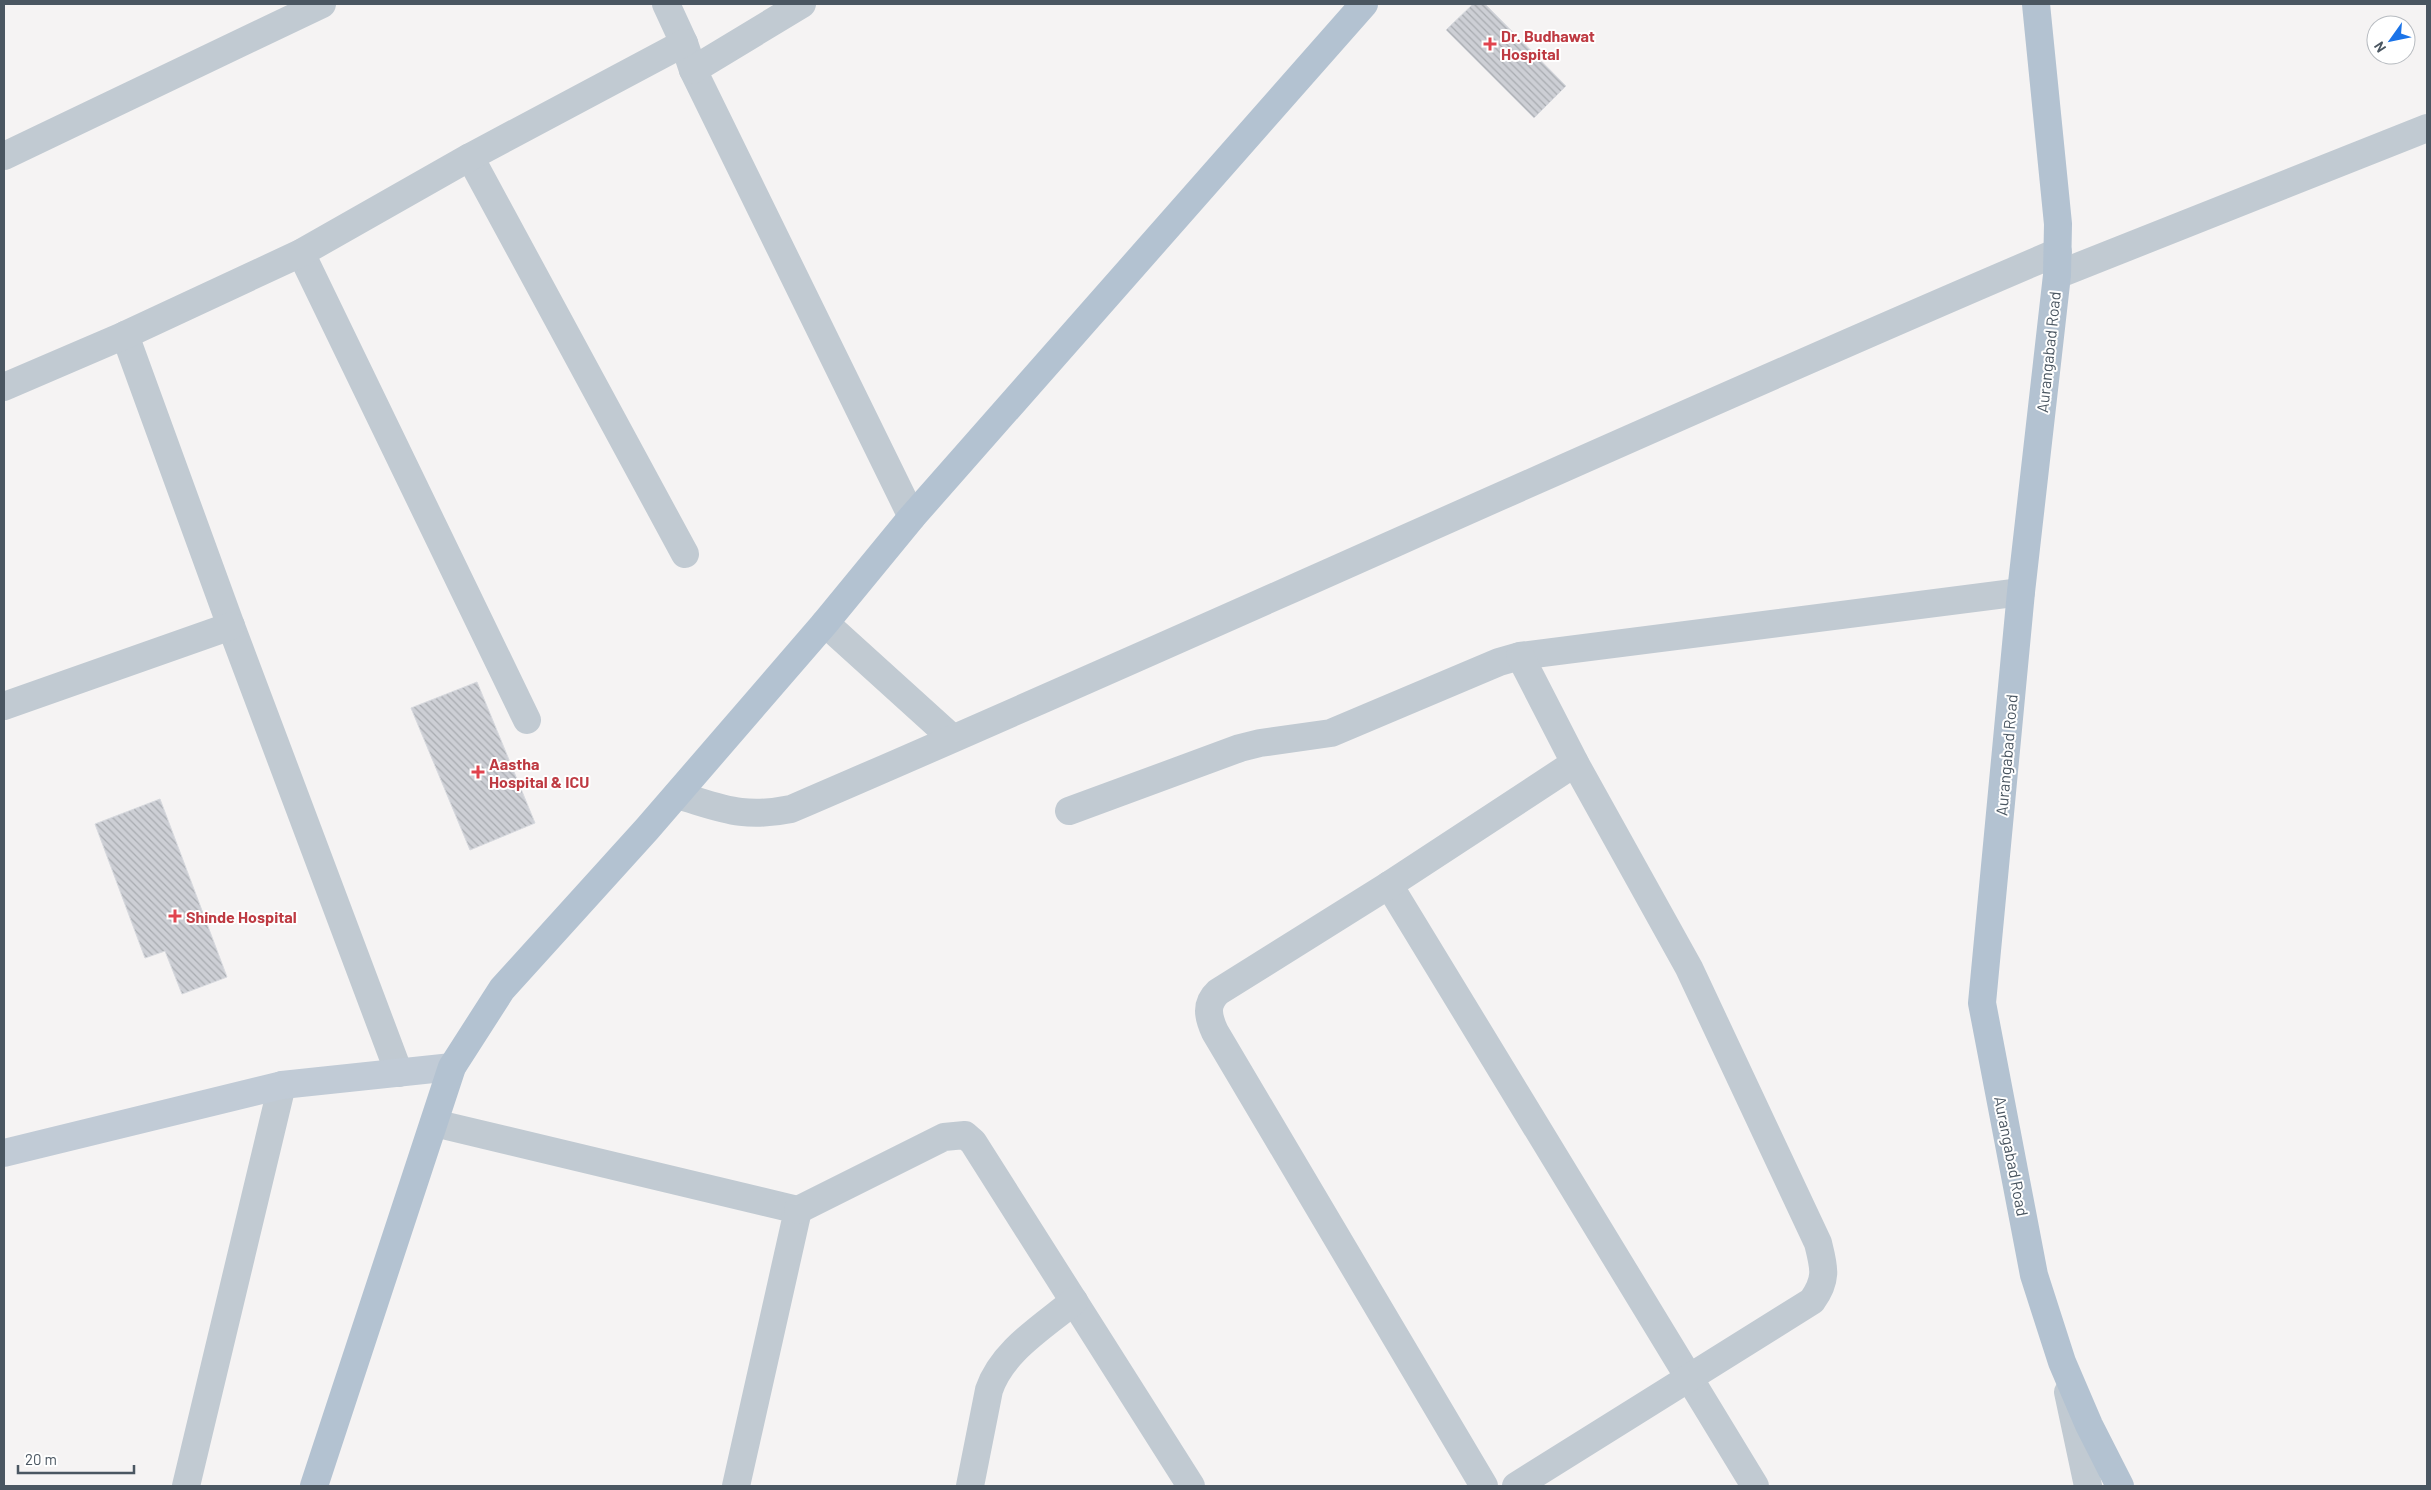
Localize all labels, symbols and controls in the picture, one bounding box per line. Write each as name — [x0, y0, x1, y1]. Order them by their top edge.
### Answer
north arrow — [2366, 15, 2416, 65]
place label: Dr. Budhawat Hospital — [1501, 26, 1595, 63]
marker: Dr. Budhawat Hospital — [1483, 37, 1497, 51]
text: N — [2370, 39, 2389, 56]
street label: Aurangabad Road — [2032, 290, 2064, 414]
street label: Aurangabad Road — [1991, 693, 2021, 817]
place label: Aastha Hospital & ICU — [489, 754, 589, 791]
marker: Aastha Hospital & ICU — [471, 765, 485, 779]
place label: Shinde Hospital — [186, 907, 297, 926]
marker: Shinde Hospital — [168, 909, 182, 923]
street label: Aurangabad Road — [1991, 1094, 2033, 1218]
scale bar — [18, 1442, 134, 1474]
text: 20 m — [25, 1450, 57, 1468]

